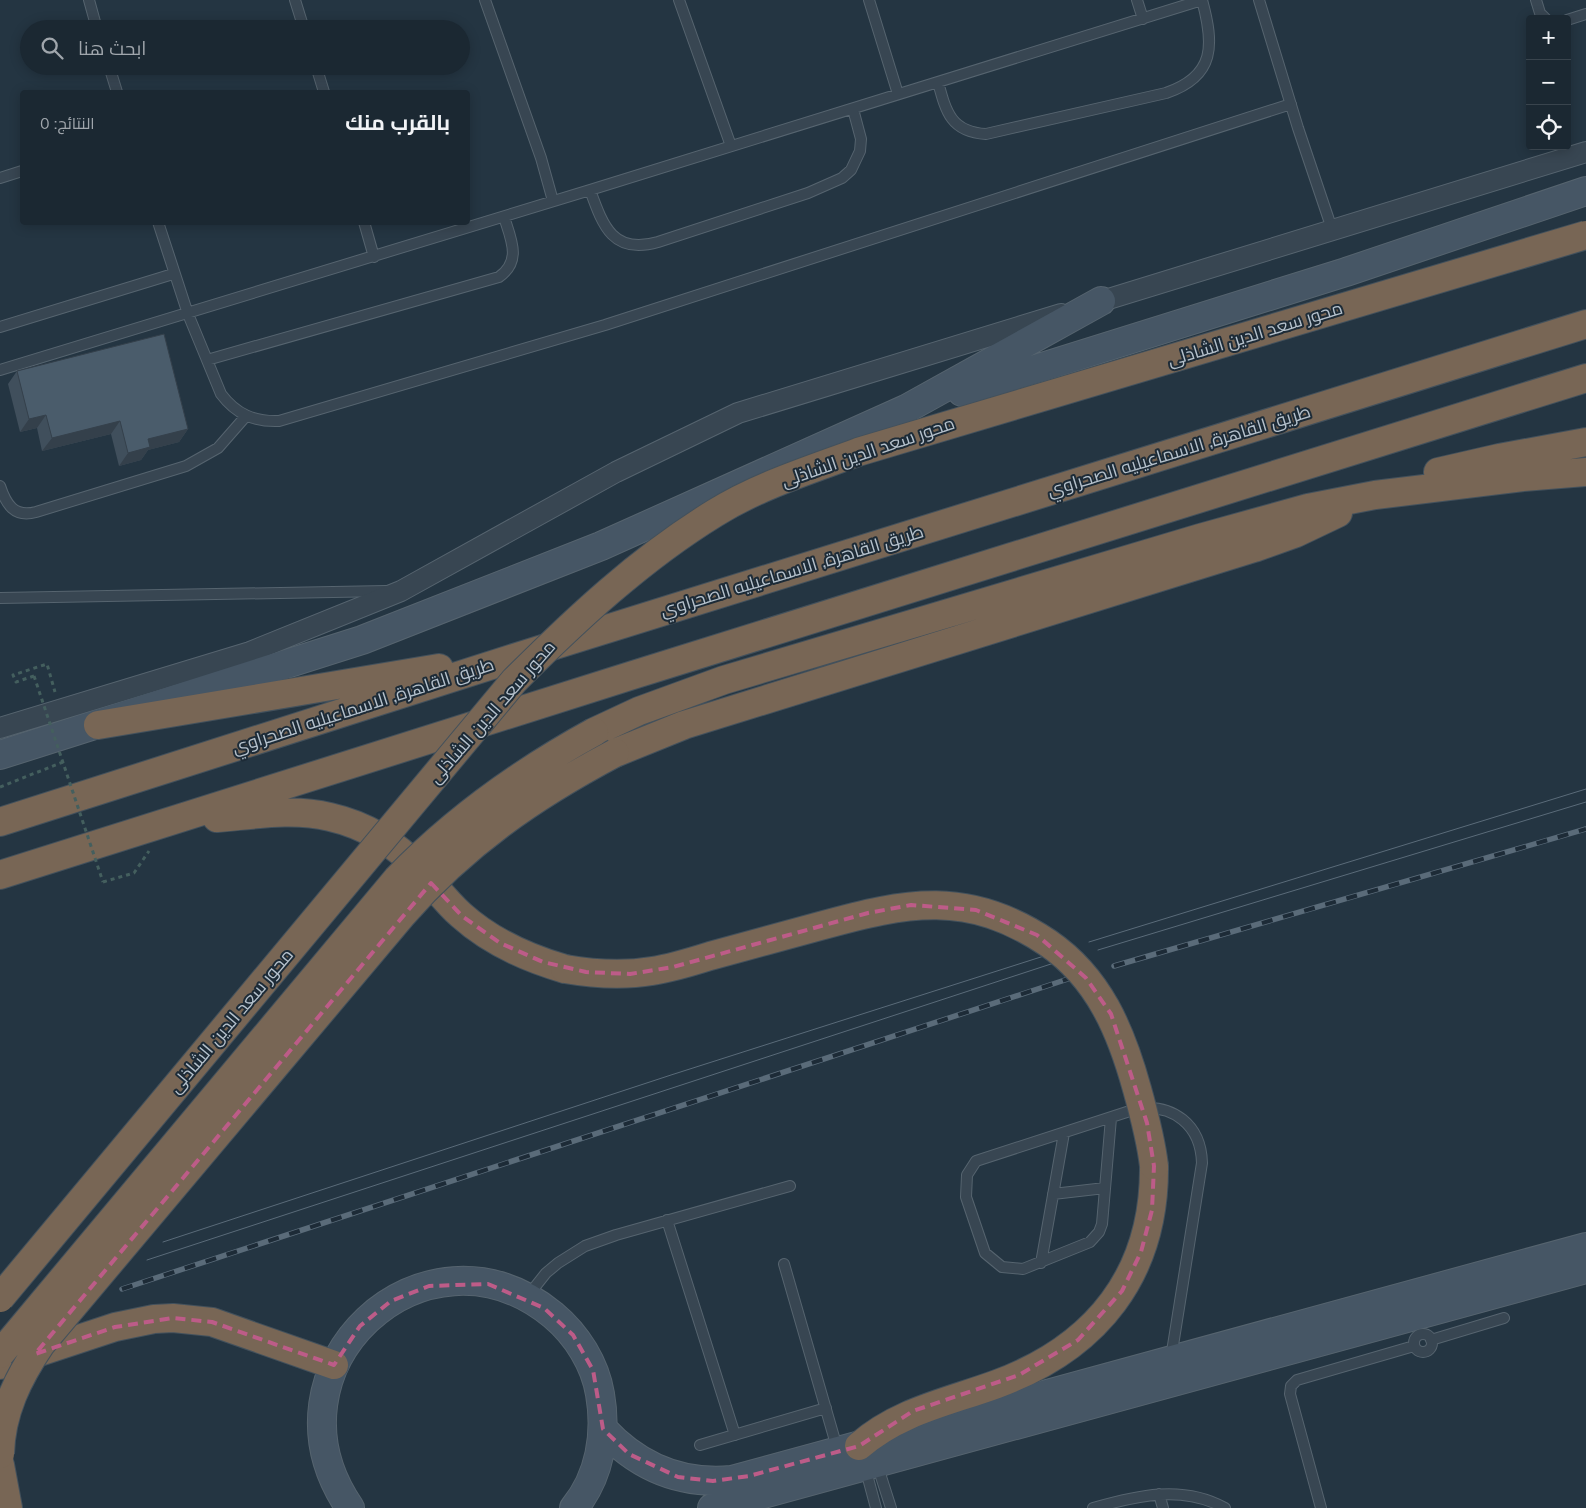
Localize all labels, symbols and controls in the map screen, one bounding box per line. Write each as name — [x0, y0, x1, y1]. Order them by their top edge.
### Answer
map controls — [1526, 15, 1571, 150]
button: + — [1526, 15, 1571, 60]
search box — [20, 20, 470, 75]
icon: search — [38, 34, 66, 62]
text: ابحث هنا — [78, 36, 146, 60]
button: − — [1526, 60, 1571, 105]
button: locate — [1526, 105, 1571, 150]
text: بالقرب منك — [345, 109, 450, 135]
text: النتائج: 0 — [40, 113, 95, 133]
street label: محور سعد الدين الشاذلى — [1164, 296, 1345, 371]
street label: طريق القاهرة, الاسماعيليه الصحراوي — [1044, 399, 1314, 504]
street label: محور سعد الدين الشاذلى — [778, 411, 958, 492]
street label: طريق القاهرة, الاسماعيليه الصحراوي — [657, 519, 927, 624]
street label: محور سعد الدين الشاذلى — [423, 635, 560, 788]
street label: طريق القاهرة, الاسماعيليه الصحراوي — [229, 652, 498, 762]
street label: محور سعد الدين الشاذلى — [163, 944, 298, 1098]

